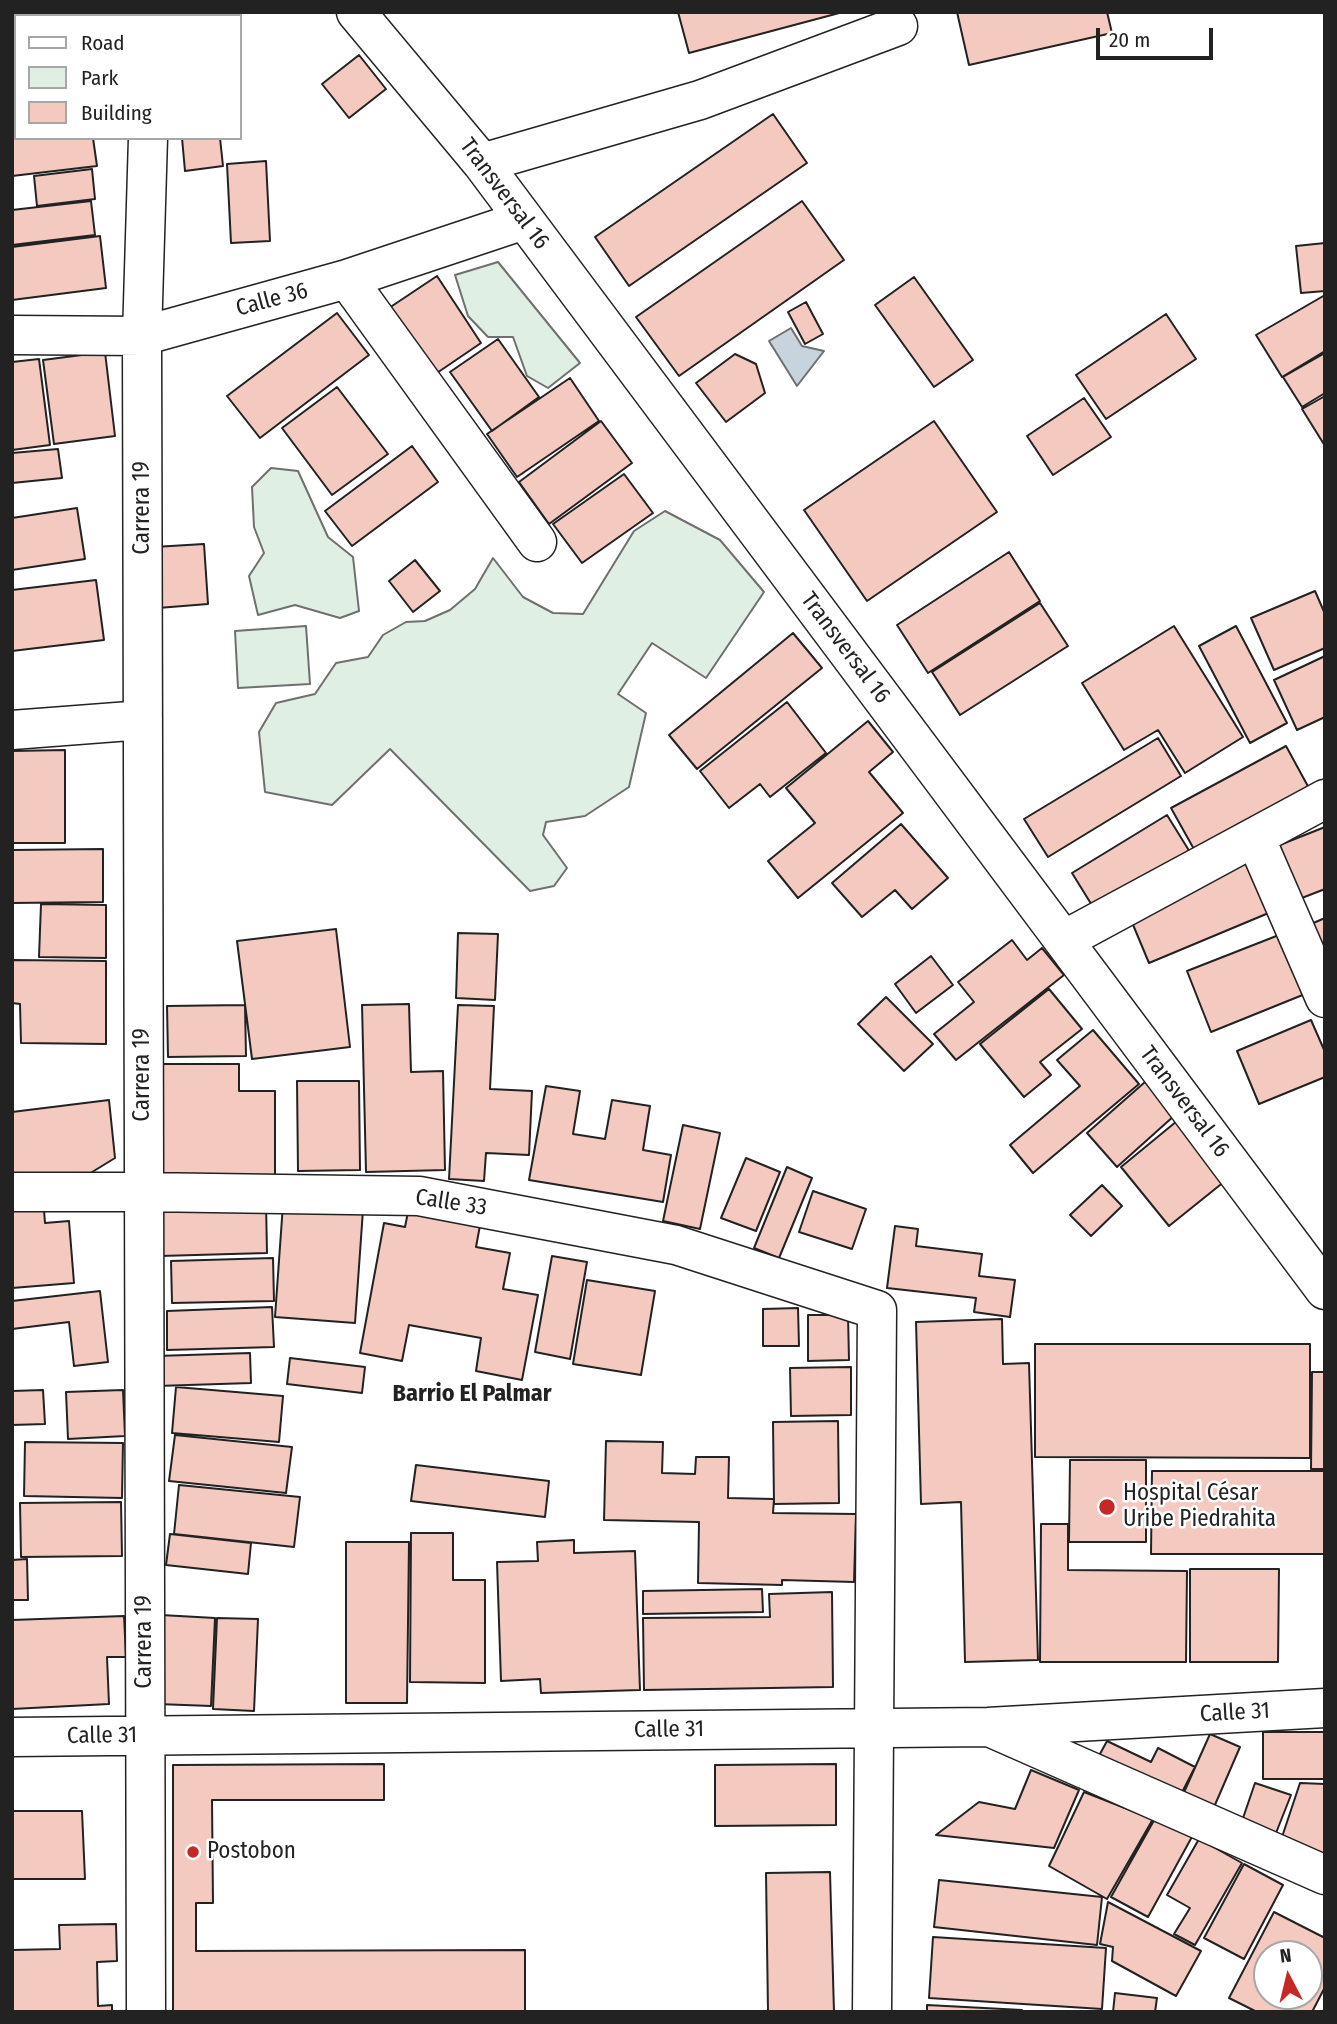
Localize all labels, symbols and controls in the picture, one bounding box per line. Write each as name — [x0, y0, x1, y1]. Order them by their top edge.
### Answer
legend — [14, 14, 242, 140]
scale bar — [1099, 14, 1216, 58]
text: 20 m — [1109, 27, 1150, 53]
text: Road — [81, 30, 125, 56]
text: Park — [81, 65, 118, 91]
text: Building — [81, 100, 152, 126]
street label: Transversal 16 — [453, 133, 555, 255]
street label: Calle 36 — [233, 277, 311, 323]
street label: Carrera 19 — [129, 461, 157, 555]
street label: Transversal 16 — [794, 587, 896, 709]
street label: Carrera 19 — [129, 1028, 157, 1122]
street label: Transversal 16 — [1133, 1041, 1235, 1163]
street label: Calle 33 — [413, 1184, 489, 1222]
district label: Barrio El Palmar — [393, 1380, 551, 1408]
place label: Hospital César Uribe Piedrahita — [1123, 1480, 1276, 1534]
marker: Hospital César Uribe Piedrahita — [1097, 1497, 1117, 1517]
street label: Carrera 19 — [131, 1595, 159, 1689]
street label: Calle 31 — [1199, 1697, 1271, 1729]
street label: Calle 31 — [634, 1716, 704, 1744]
street label: Calle 31 — [67, 1722, 137, 1750]
place label: Postobon — [207, 1838, 296, 1866]
marker: Postobon — [185, 1844, 201, 1860]
north arrow — [1253, 1940, 1323, 2010]
text: N — [1279, 1944, 1293, 1968]

